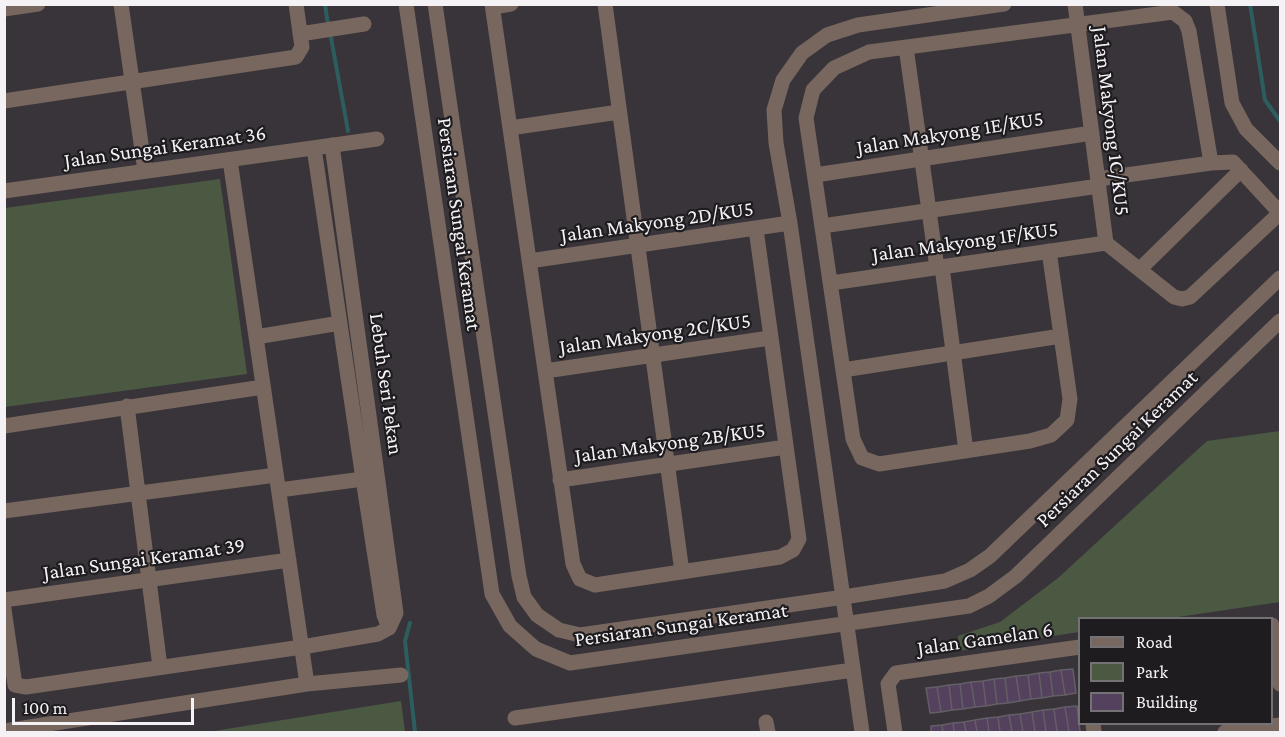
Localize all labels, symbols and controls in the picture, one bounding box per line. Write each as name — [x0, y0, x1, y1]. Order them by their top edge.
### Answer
street label: Jalan Makyong 1C/KU5 — [1087, 25, 1135, 217]
street label: Jalan Makyong 1E/KU5 — [855, 106, 1045, 160]
street label: Persiaran Sungai Keramat — [432, 116, 486, 332]
street label: Jalan Sungai Keramat 36 — [62, 120, 268, 174]
street label: Jalan Makyong 2D/KU5 — [559, 196, 755, 248]
street label: Jalan Makyong 1F/KU5 — [870, 216, 1060, 268]
street label: Jalan Makyong 2C/KU5 — [557, 308, 753, 360]
street label: Lebuh Seri Pekan — [364, 311, 408, 457]
street label: Persiaran Sungai Keramat — [1031, 365, 1203, 533]
street label: Jalan Makyong 2B/KU5 — [573, 417, 767, 469]
street label: Jalan Sungai Keramat 39 — [41, 532, 247, 586]
street label: Persiaran Sungai Keramat — [573, 598, 789, 652]
street label: Jalan Gamelan 6 — [916, 617, 1054, 661]
legend — [1078, 617, 1273, 725]
text: Road — [1136, 632, 1173, 652]
text: Park — [1136, 662, 1168, 682]
scale bar — [15, 686, 196, 724]
text: Building — [1136, 692, 1197, 712]
text: 100 m — [23, 698, 67, 718]

